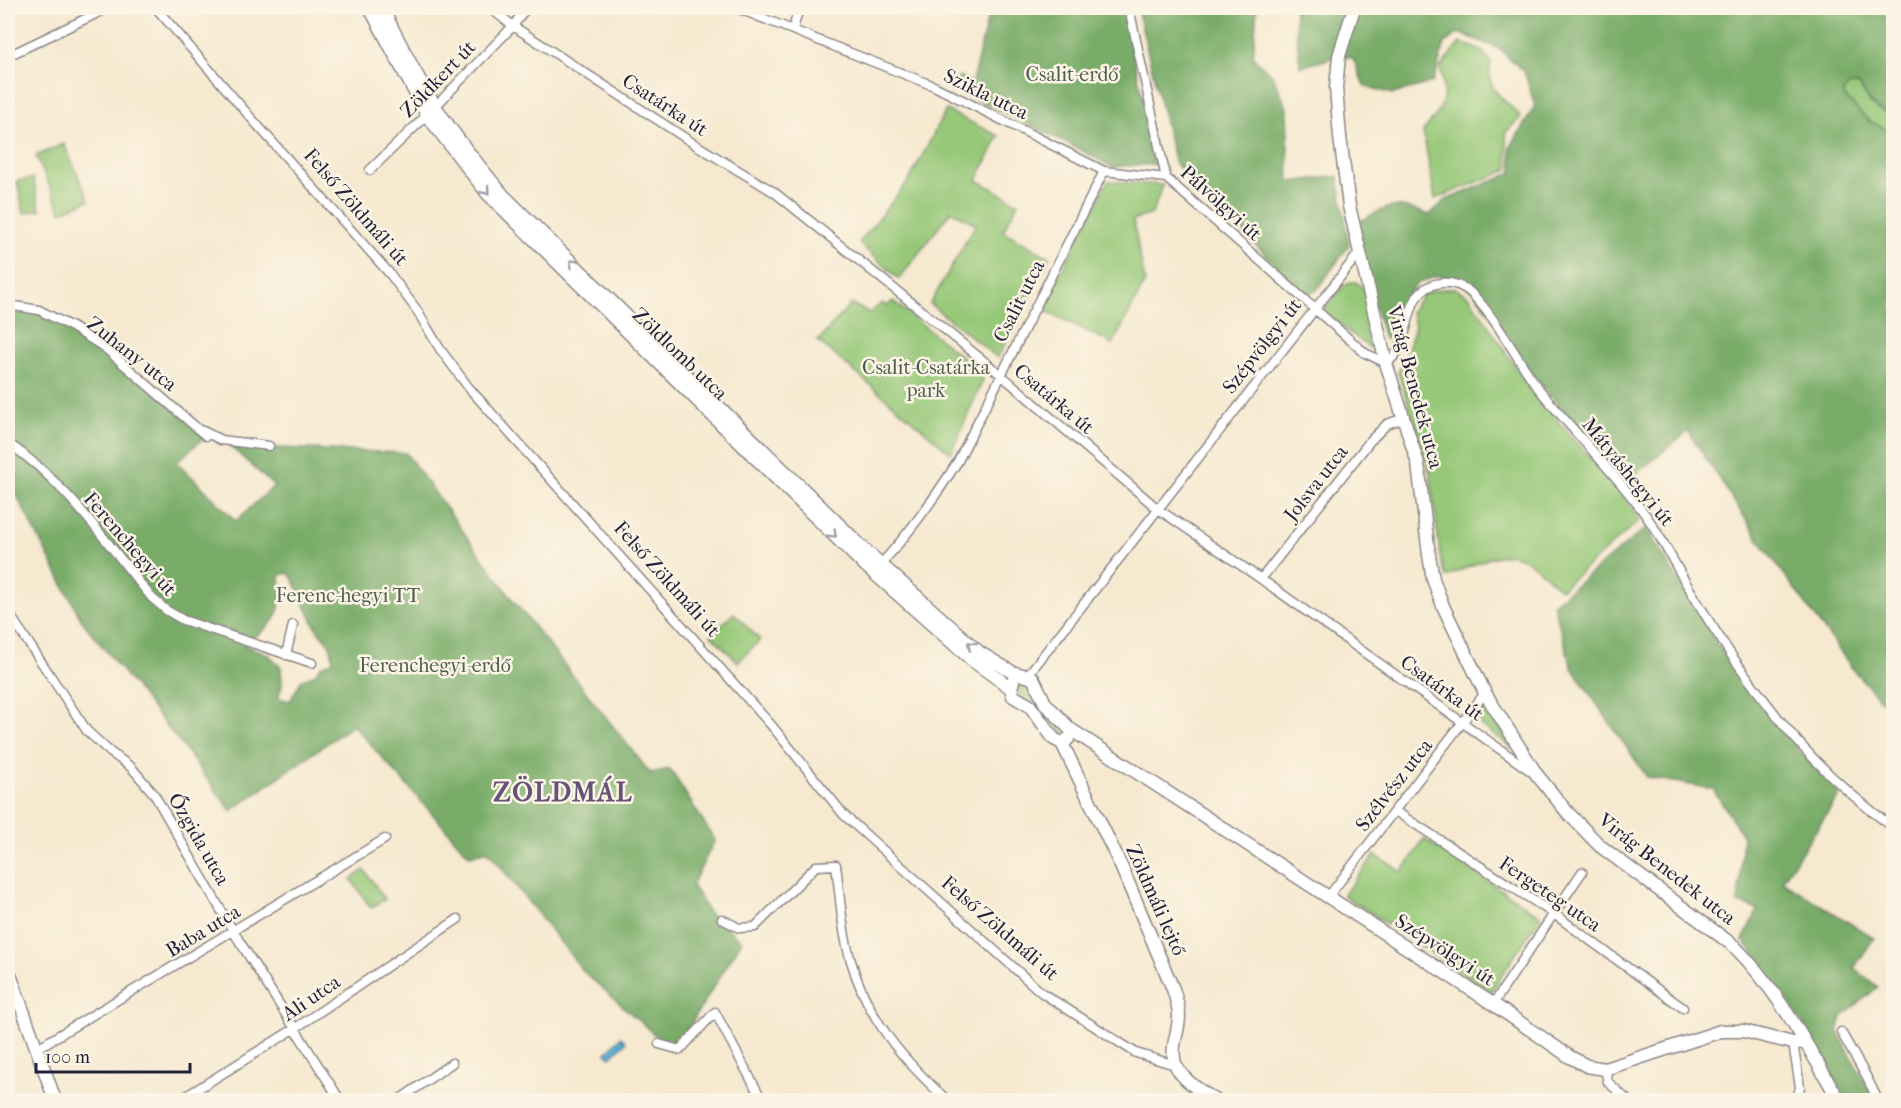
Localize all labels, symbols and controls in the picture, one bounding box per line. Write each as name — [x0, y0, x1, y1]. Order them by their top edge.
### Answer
street label: Zöldkert út — [396, 36, 480, 122]
park label: Csalit-erdő — [1026, 63, 1118, 86]
street label: Szikla utca — [940, 64, 1033, 125]
street label: Csatárka út — [618, 69, 712, 141]
street label: Felső Zöldmáli út — [299, 144, 413, 270]
street label: Pálvölgyi út — [1176, 161, 1266, 245]
one-way arrow — [479, 184, 490, 195]
street label: Csalit utca — [988, 255, 1050, 346]
one-way arrow — [569, 259, 580, 269]
street label: Szépvölgyi út — [1218, 294, 1306, 398]
street label: Virág Benedek utca — [1382, 302, 1448, 472]
street label: Zöldlomb utca — [628, 303, 733, 406]
street label: Zuhany utca — [83, 312, 182, 397]
park label: Csalit-Csatárka park — [862, 356, 991, 402]
street label: Csatárka út — [1009, 359, 1099, 439]
street label: Mátyáshegyi út — [1577, 413, 1679, 531]
street label: Jolsva utca — [1278, 440, 1353, 527]
street label: Ferenchegyi út — [79, 487, 181, 601]
street label: Felső Zöldmáli út — [609, 516, 725, 642]
one-way arrow — [826, 527, 837, 538]
park label: Ferenc-hegyi TT — [276, 584, 421, 607]
one-way arrow — [968, 641, 978, 652]
street label: Csatárka út — [1396, 650, 1488, 726]
park label: Ferenchegyi-erdő — [359, 654, 511, 677]
street label: Szélvész utca — [1351, 734, 1438, 836]
district label: ZÖLDMÁL — [493, 775, 633, 808]
street label: Őzgida utca — [164, 788, 237, 890]
street label: Virág Benedek utca — [1593, 808, 1741, 930]
street label: Zöldmáli lejtő — [1121, 841, 1191, 959]
street label: Fergeteg utca — [1495, 851, 1606, 937]
street label: Felső Zöldmáli út — [937, 871, 1063, 985]
street label: Baba utca — [162, 899, 245, 962]
street label: Szépvölgyi út — [1391, 909, 1499, 991]
street label: Ali utca — [277, 970, 345, 1026]
scale bar — [36, 1036, 190, 1074]
text: 100 m — [45, 1047, 90, 1068]

